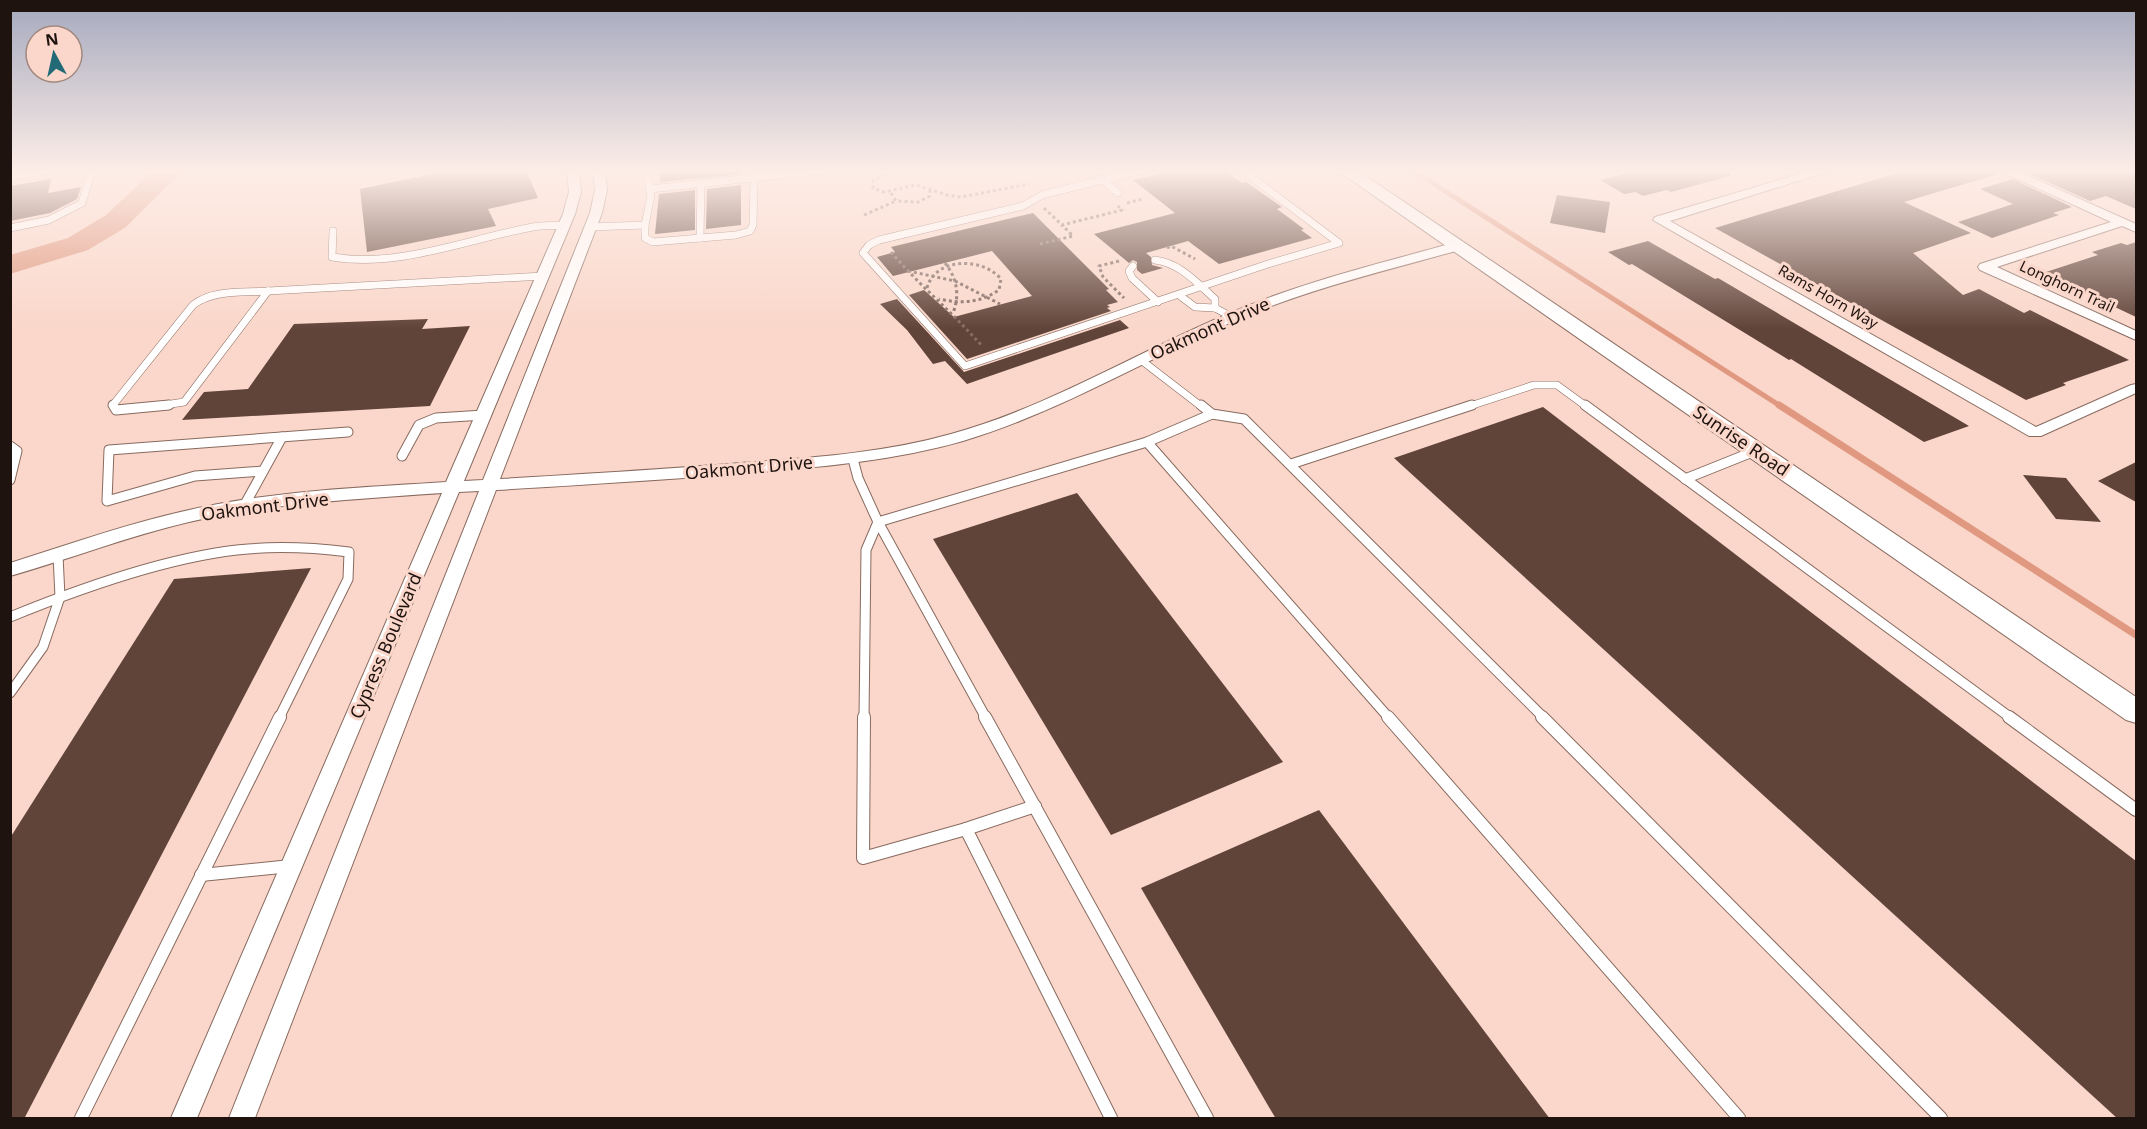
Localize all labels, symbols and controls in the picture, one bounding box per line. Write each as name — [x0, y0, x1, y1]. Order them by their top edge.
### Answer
north arrow — [24, 24, 84, 84]
text: N — [44, 27, 60, 51]
street label: Longhorn Trail — [2017, 255, 2118, 317]
street label: Rams Horn Way — [1775, 259, 1882, 333]
street label: Oakmont Drive — [1146, 291, 1273, 365]
street label: Sunrise Road — [1689, 399, 1794, 481]
street label: Oakmont Drive — [684, 449, 814, 485]
street label: Oakmont Drive — [200, 486, 330, 526]
street label: Cypress Boulevard — [343, 569, 427, 722]

